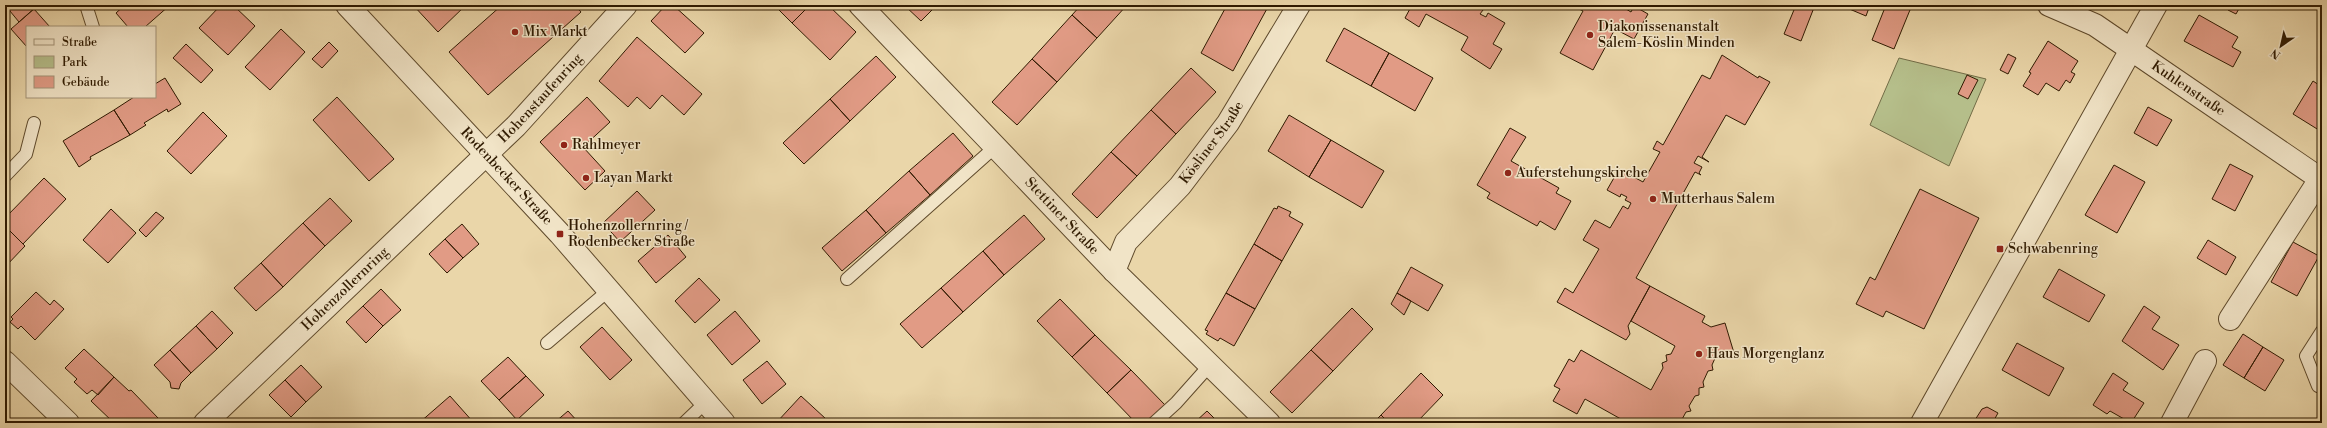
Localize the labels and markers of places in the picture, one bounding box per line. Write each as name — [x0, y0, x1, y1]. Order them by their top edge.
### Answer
place label: Diakonissenanstalt Salem-Köslin Minden — [1598, 18, 1736, 52]
place label: Mix Markt — [523, 23, 588, 41]
marker: Mix Markt — [510, 27, 520, 37]
marker: Diakonissenanstalt Salem-Köslin Minden — [1585, 30, 1595, 40]
place label: Rahlmeyer — [572, 136, 641, 154]
marker: Rahlmeyer — [559, 140, 569, 150]
place label: Auferstehungskirche — [1515, 164, 1648, 182]
marker: Auferstehungskirche — [1503, 168, 1513, 178]
place label: Layan Markt — [594, 169, 673, 187]
marker: Layan Markt — [581, 173, 591, 183]
place label: Mutterhaus Salem — [1661, 190, 1775, 208]
marker: Mutterhaus Salem — [1648, 194, 1658, 204]
place label: Hohenzollernring / Rodenbecker Straße — [568, 217, 695, 251]
marker: Hohenzollernring / Rodenbecker Straße — [555, 229, 565, 239]
place label: Schwabenring — [2008, 240, 2099, 258]
marker: Schwabenring — [1995, 244, 2005, 254]
place label: Haus Morgenglanz — [1707, 345, 1825, 363]
marker: Haus Morgenglanz — [1694, 349, 1704, 359]

